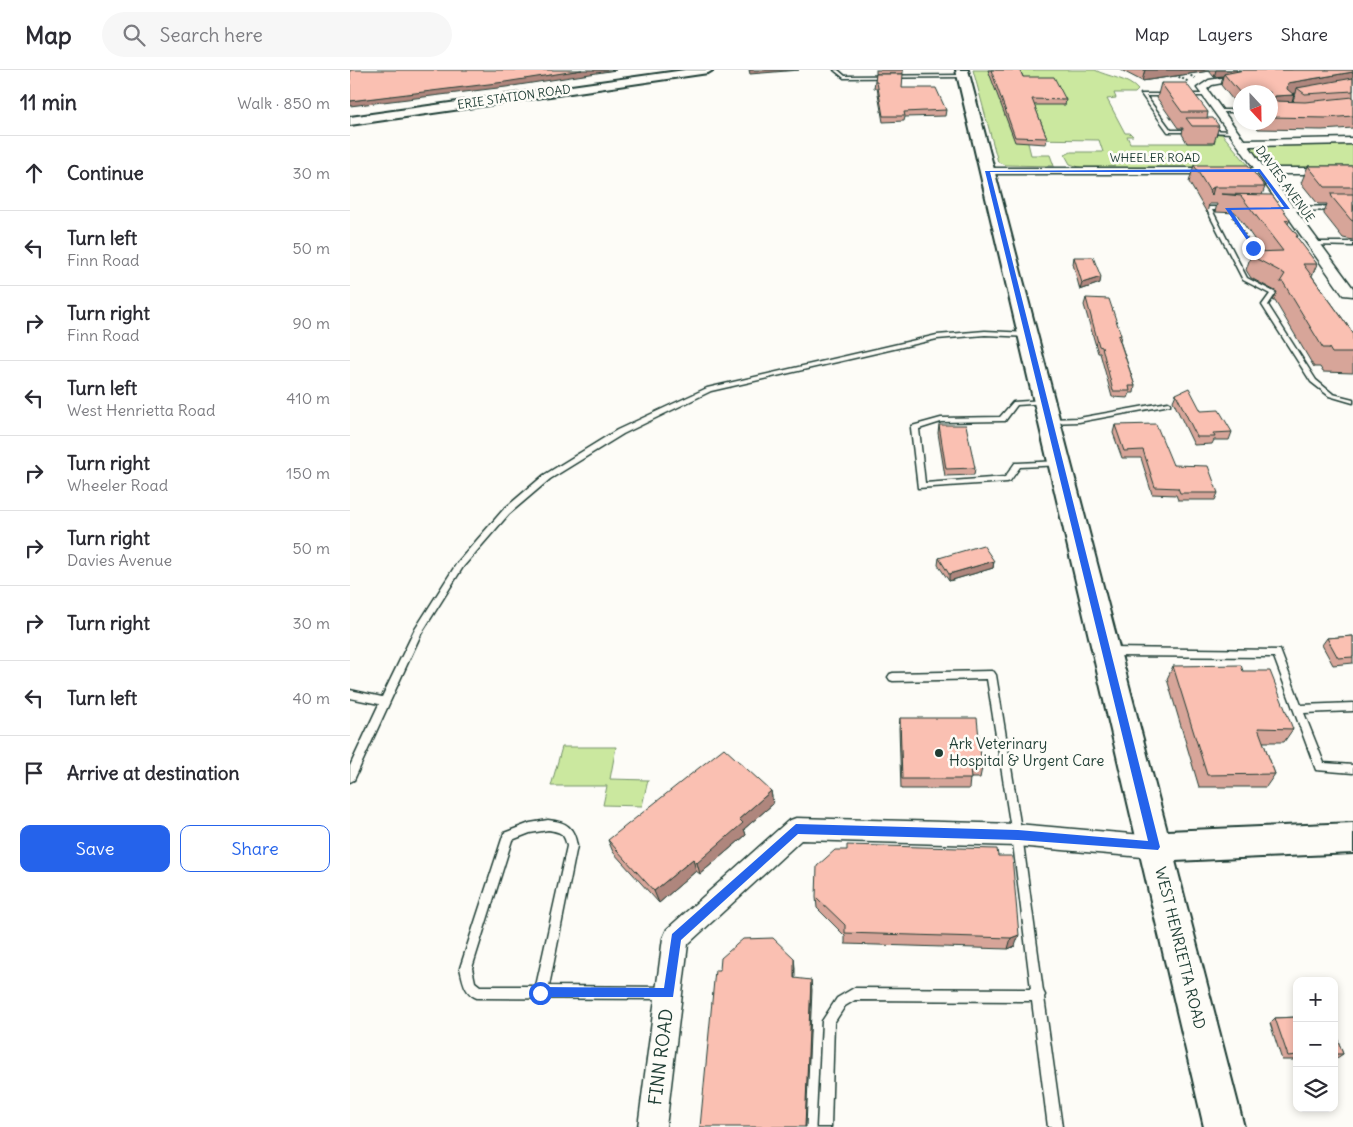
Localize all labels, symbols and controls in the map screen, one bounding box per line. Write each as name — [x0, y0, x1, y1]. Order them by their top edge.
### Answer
search box — [102, 12, 452, 57]
text: Map — [25, 20, 72, 50]
icon: search — [120, 21, 148, 49]
text: Search here — [160, 23, 263, 47]
text: Map — [1134, 23, 1169, 46]
text: Layers — [1197, 23, 1253, 46]
text: Share — [1281, 23, 1328, 46]
street label: ERIE STATION ROAD — [456, 81, 572, 112]
north arrow — [1233, 85, 1278, 130]
text: 11 min — [20, 89, 77, 116]
text: Walk · 850 m — [237, 93, 330, 113]
street label: DAVIES AVENUE — [1253, 143, 1318, 225]
street label: WHEELER ROAD — [1110, 150, 1200, 165]
icon: ahead — [20, 159, 48, 187]
text: Continue — [67, 161, 144, 185]
text: 30 m — [293, 163, 330, 183]
text: Turn left — [67, 226, 137, 250]
icon: left — [20, 234, 48, 262]
route end — [1242, 237, 1265, 260]
text: 50 m — [292, 238, 330, 258]
text: Finn Road — [67, 250, 140, 270]
text: Turn right — [67, 301, 150, 325]
icon: right — [20, 309, 48, 337]
text: 90 m — [292, 313, 330, 333]
text: Finn Road — [67, 325, 140, 345]
text: Turn left — [67, 376, 137, 400]
icon: left — [20, 384, 48, 412]
text: 410 m — [286, 388, 330, 408]
text: West Henrietta Road — [67, 400, 215, 420]
text: Turn right — [67, 451, 150, 475]
icon: right — [20, 459, 48, 487]
text: 150 m — [286, 463, 330, 483]
text: Wheeler Road — [67, 475, 168, 495]
text: Turn right — [67, 526, 150, 550]
icon: right — [20, 534, 48, 562]
text: 50 m — [292, 538, 330, 558]
text: Davies Avenue — [67, 550, 172, 570]
icon: right — [20, 609, 48, 637]
text: Turn right — [67, 611, 150, 635]
text: 30 m — [293, 613, 330, 633]
icon: left — [20, 684, 48, 712]
text: Turn left — [67, 686, 137, 710]
text: 40 m — [292, 688, 330, 708]
place label: Ark Veterinary Hospital & Urgent Care — [949, 734, 1104, 770]
marker: Ark Veterinary Hospital & Urgent Care — [933, 747, 945, 759]
icon: arrive — [20, 759, 48, 787]
text: Arrive at destination — [67, 761, 240, 785]
button: Save — [20, 825, 170, 872]
button: Share — [180, 825, 330, 872]
street label: WEST HENRIETTA ROAD — [1151, 865, 1210, 1031]
map controls — [1293, 977, 1338, 1112]
button: + — [1293, 977, 1338, 1022]
route start — [529, 982, 552, 1005]
street label: FINN ROAD — [643, 1007, 678, 1106]
button: − — [1293, 1022, 1338, 1067]
button: layers — [1293, 1067, 1338, 1112]

